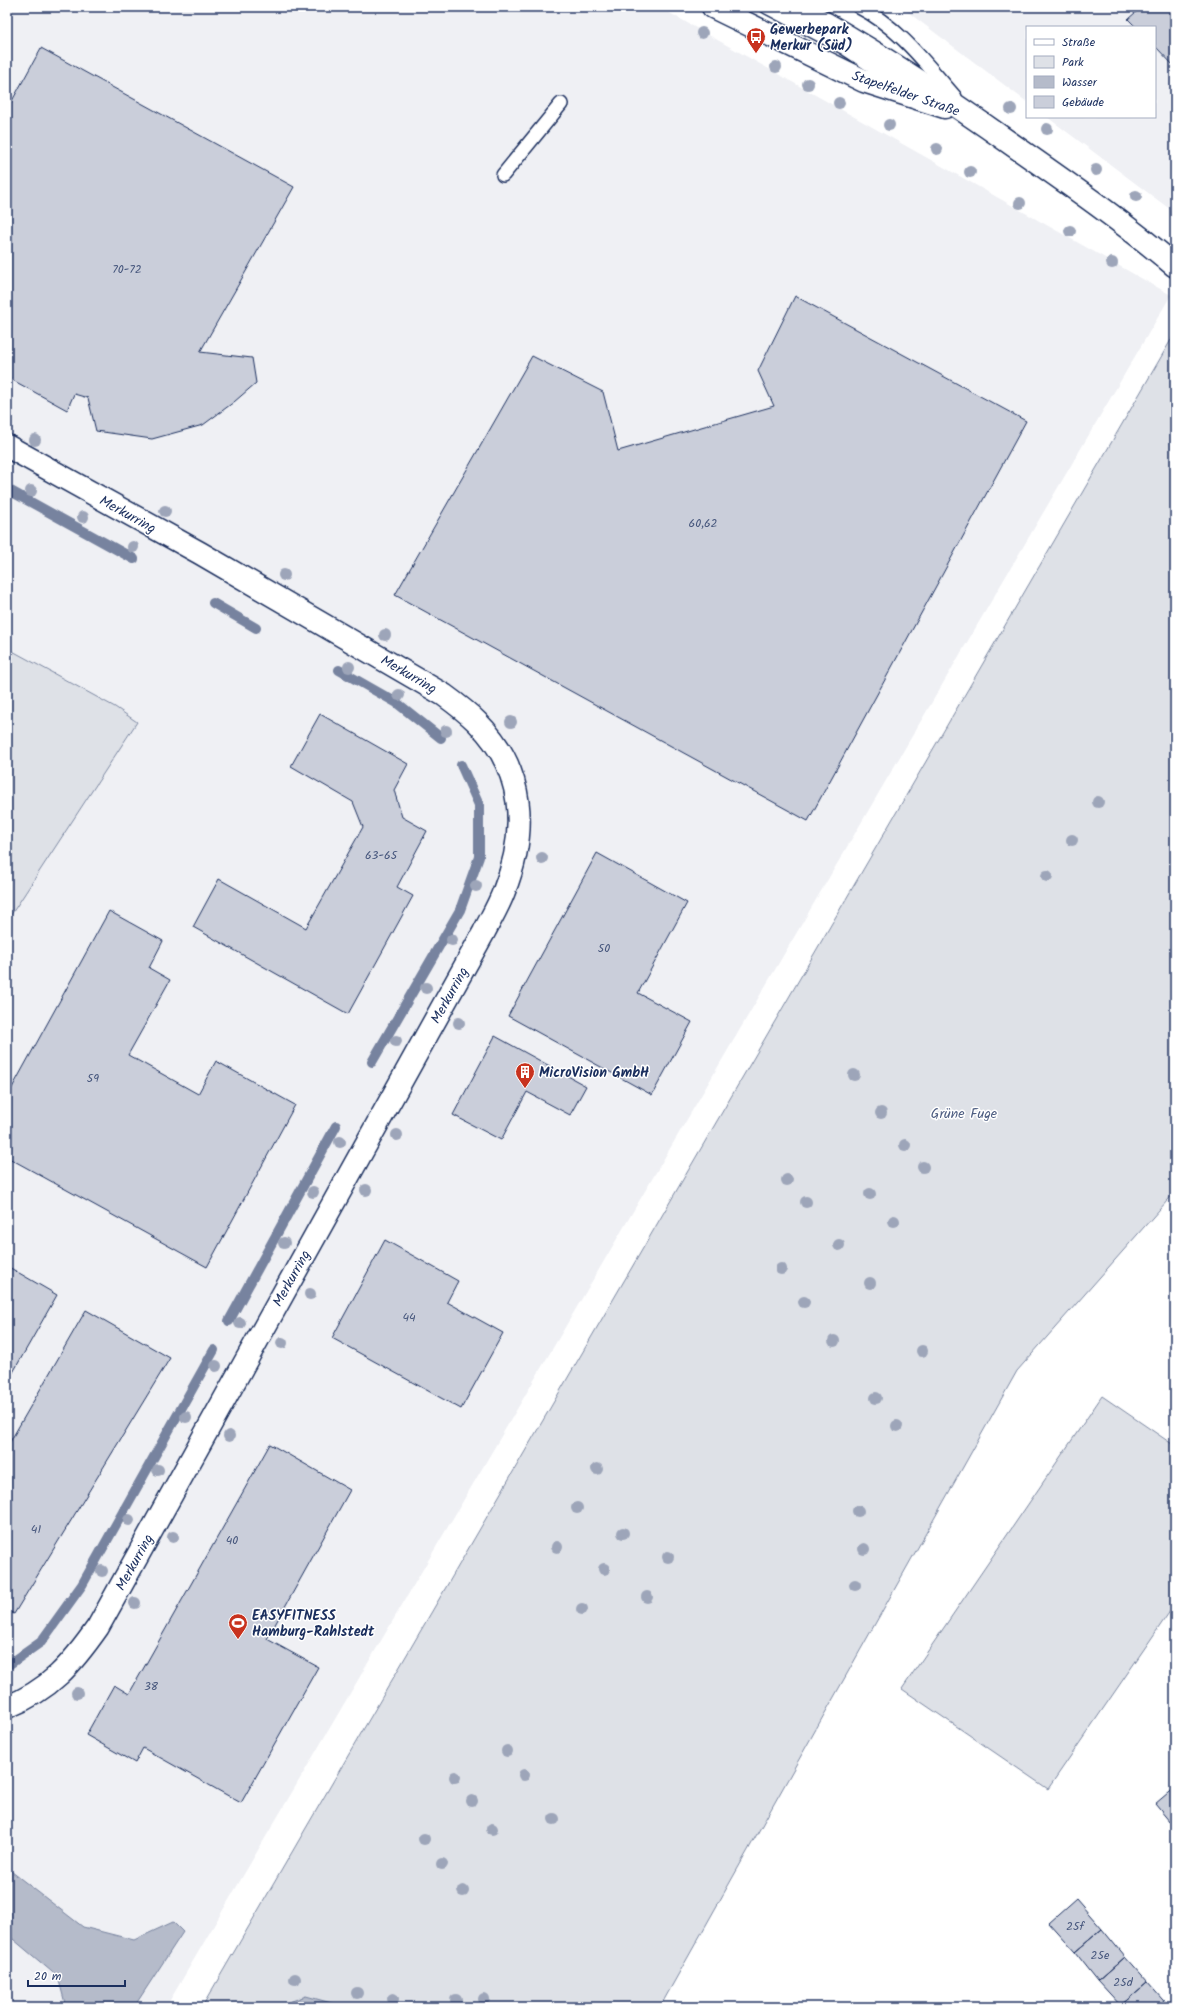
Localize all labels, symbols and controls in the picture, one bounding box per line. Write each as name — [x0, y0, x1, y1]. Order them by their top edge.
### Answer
place label: Gewerbepark Merkur (Süd) — [770, 19, 853, 57]
bus stop icon: Gewerbepark Merkur (Süd) — [745, 26, 767, 54]
legend — [1026, 26, 1156, 118]
text: Straße — [1062, 33, 1096, 52]
text: Park — [1062, 53, 1084, 72]
street label: Stapelfelder Straße — [849, 65, 963, 123]
text: Wasser — [1062, 73, 1098, 92]
text: Gebäude — [1062, 93, 1104, 112]
house number: 70-72 — [112, 260, 142, 279]
street label: Merkurring — [95, 490, 160, 540]
house number: 60,62 — [688, 514, 718, 533]
street label: Merkurring — [376, 650, 441, 700]
house number: 63-65 — [365, 846, 399, 865]
house number: 50 — [598, 939, 610, 958]
street label: Merkurring — [425, 963, 475, 1028]
building icon: MicroVision GmbH — [514, 1061, 536, 1089]
place label: MicroVision GmbH — [539, 1062, 649, 1084]
house number: 59 — [87, 1069, 99, 1088]
park label: Grüne Fuge — [931, 1103, 998, 1125]
street label: Merkurring — [267, 1246, 317, 1311]
house number: 44 — [402, 1308, 416, 1327]
house number: 41 — [31, 1520, 41, 1539]
street label: Merkurring — [110, 1530, 160, 1595]
house number: 40 — [226, 1531, 238, 1550]
place label: EASYFITNESS Hamburg-Rahlstedt — [252, 1605, 375, 1643]
sports icon: EASYFITNESS Hamburg-Rahlstedt — [227, 1612, 249, 1640]
house number: 38 — [144, 1677, 159, 1696]
house number: 25f — [1066, 1917, 1085, 1936]
house number: 25e — [1091, 1946, 1110, 1965]
scale bar — [28, 1962, 125, 1988]
text: 20 m — [34, 1967, 62, 1986]
house number: 25d — [1113, 1973, 1134, 1992]

